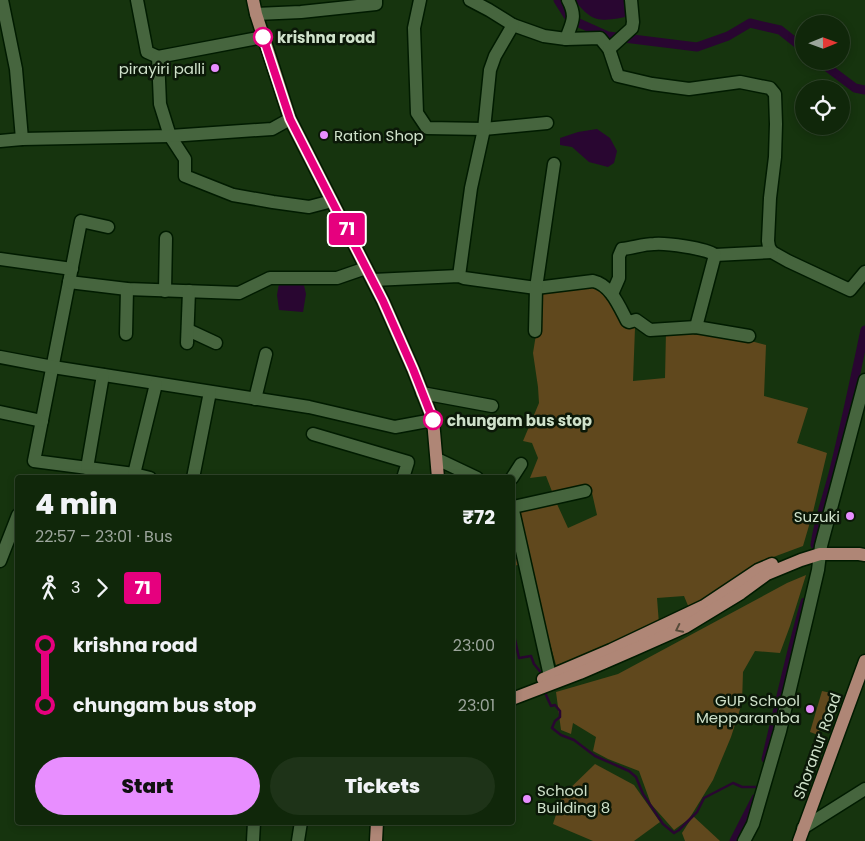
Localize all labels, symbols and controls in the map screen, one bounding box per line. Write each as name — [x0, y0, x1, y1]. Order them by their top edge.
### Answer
north arrow — [795, 15, 850, 70]
map controls — [795, 15, 850, 135]
marker: krishna road — [253, 27, 273, 47]
place label: krishna road — [277, 27, 375, 48]
place label: pirayiri palli — [119, 58, 205, 79]
marker: pirayiri palli — [209, 62, 221, 74]
button: locate — [795, 80, 850, 135]
place label: Ration Shop — [334, 125, 424, 146]
marker: Ration Shop — [318, 129, 330, 141]
line badge: 71 — [324, 213, 370, 245]
text: 71 — [339, 216, 355, 241]
marker: chungam bus stop — [423, 410, 443, 430]
place label: chungam bus stop — [447, 410, 592, 431]
text: 4 min — [35, 485, 117, 524]
text: ₹72 — [463, 504, 495, 531]
place label: Suzuki — [794, 506, 840, 527]
marker: Suzuki — [844, 510, 856, 522]
text: 22:57 – 23:01 · Bus — [35, 525, 173, 548]
icon: walk — [35, 574, 63, 602]
icon: forward — [88, 574, 116, 602]
text: 71 — [134, 575, 151, 600]
text: 3 — [71, 576, 80, 599]
one-way arrow — [675, 623, 684, 633]
text: krishna road — [73, 632, 198, 659]
text: 23:00 — [453, 634, 495, 657]
place label: GUP School Mepparamba — [696, 690, 800, 728]
street label: Shoranur Road — [788, 690, 846, 802]
text: chungam bus stop — [73, 692, 257, 719]
text: 23:01 — [458, 694, 495, 717]
marker: GUP School Mepparamba — [804, 703, 816, 715]
button: Start — [35, 757, 260, 815]
button: Tickets — [270, 757, 495, 815]
place label: School Building 8 — [537, 780, 610, 818]
marker: School Building 8 — [521, 793, 533, 805]

